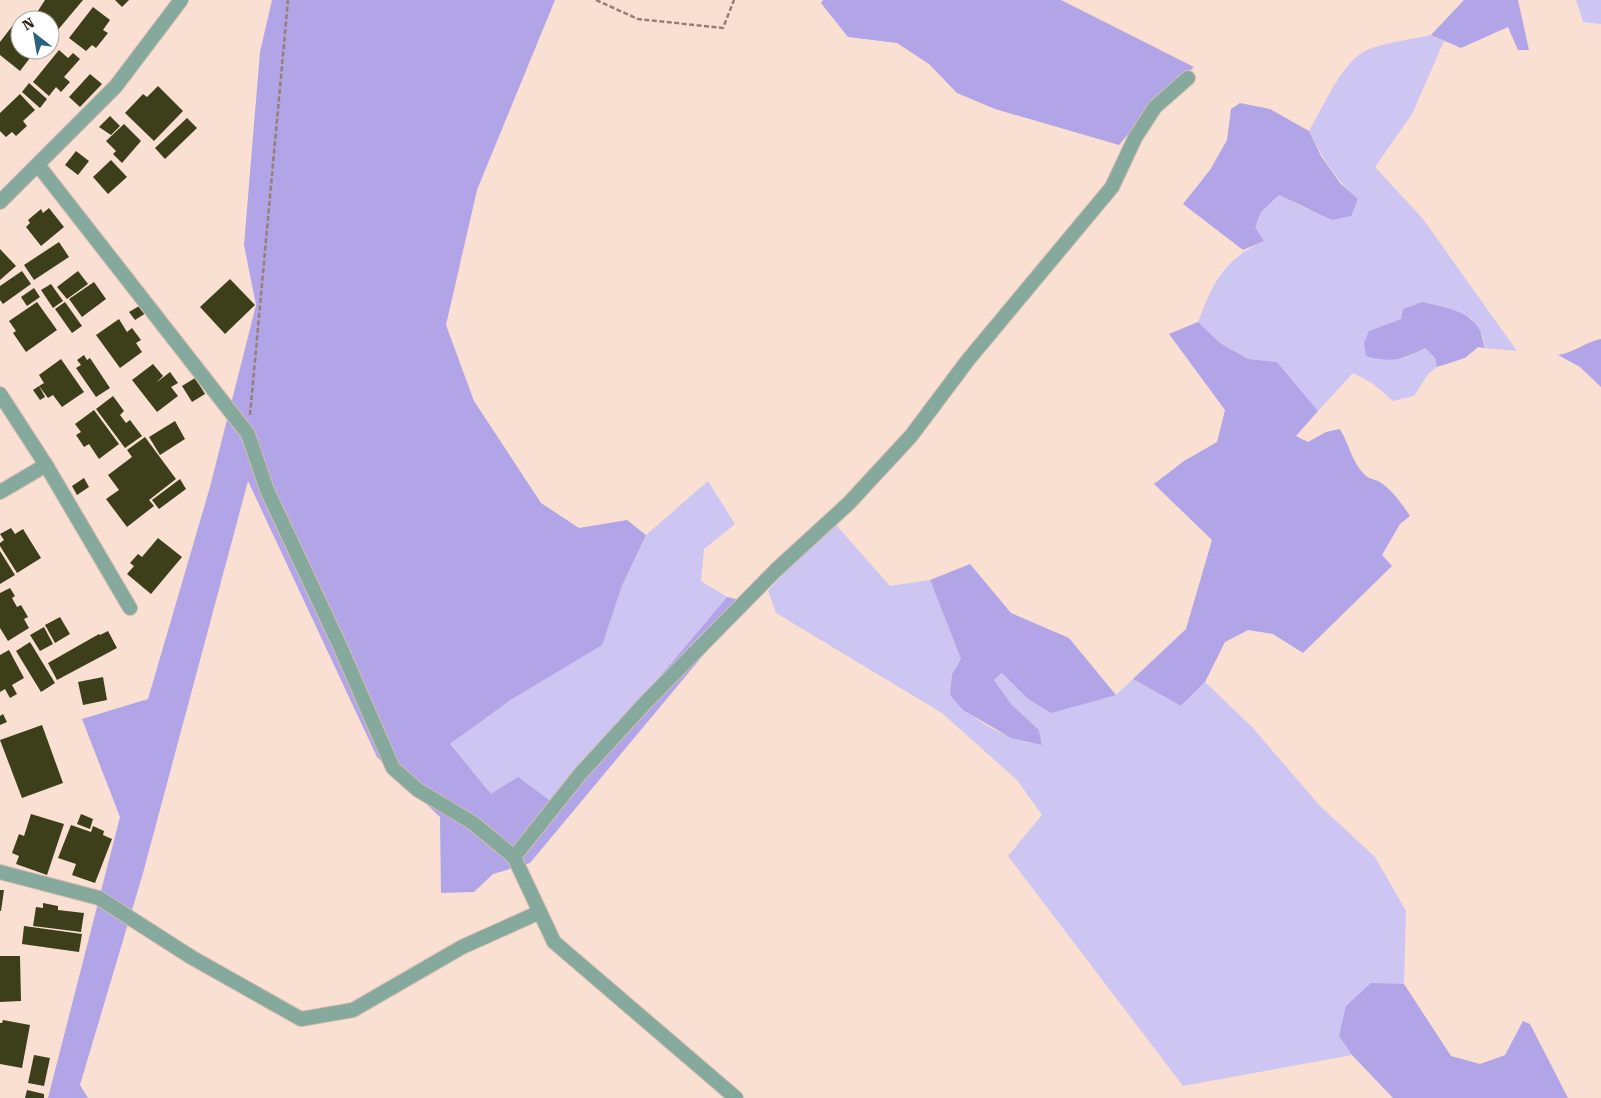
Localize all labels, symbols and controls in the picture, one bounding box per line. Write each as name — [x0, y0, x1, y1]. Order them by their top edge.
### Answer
north arrow — [10, 10, 60, 60]
text: N — [20, 14, 37, 33]

